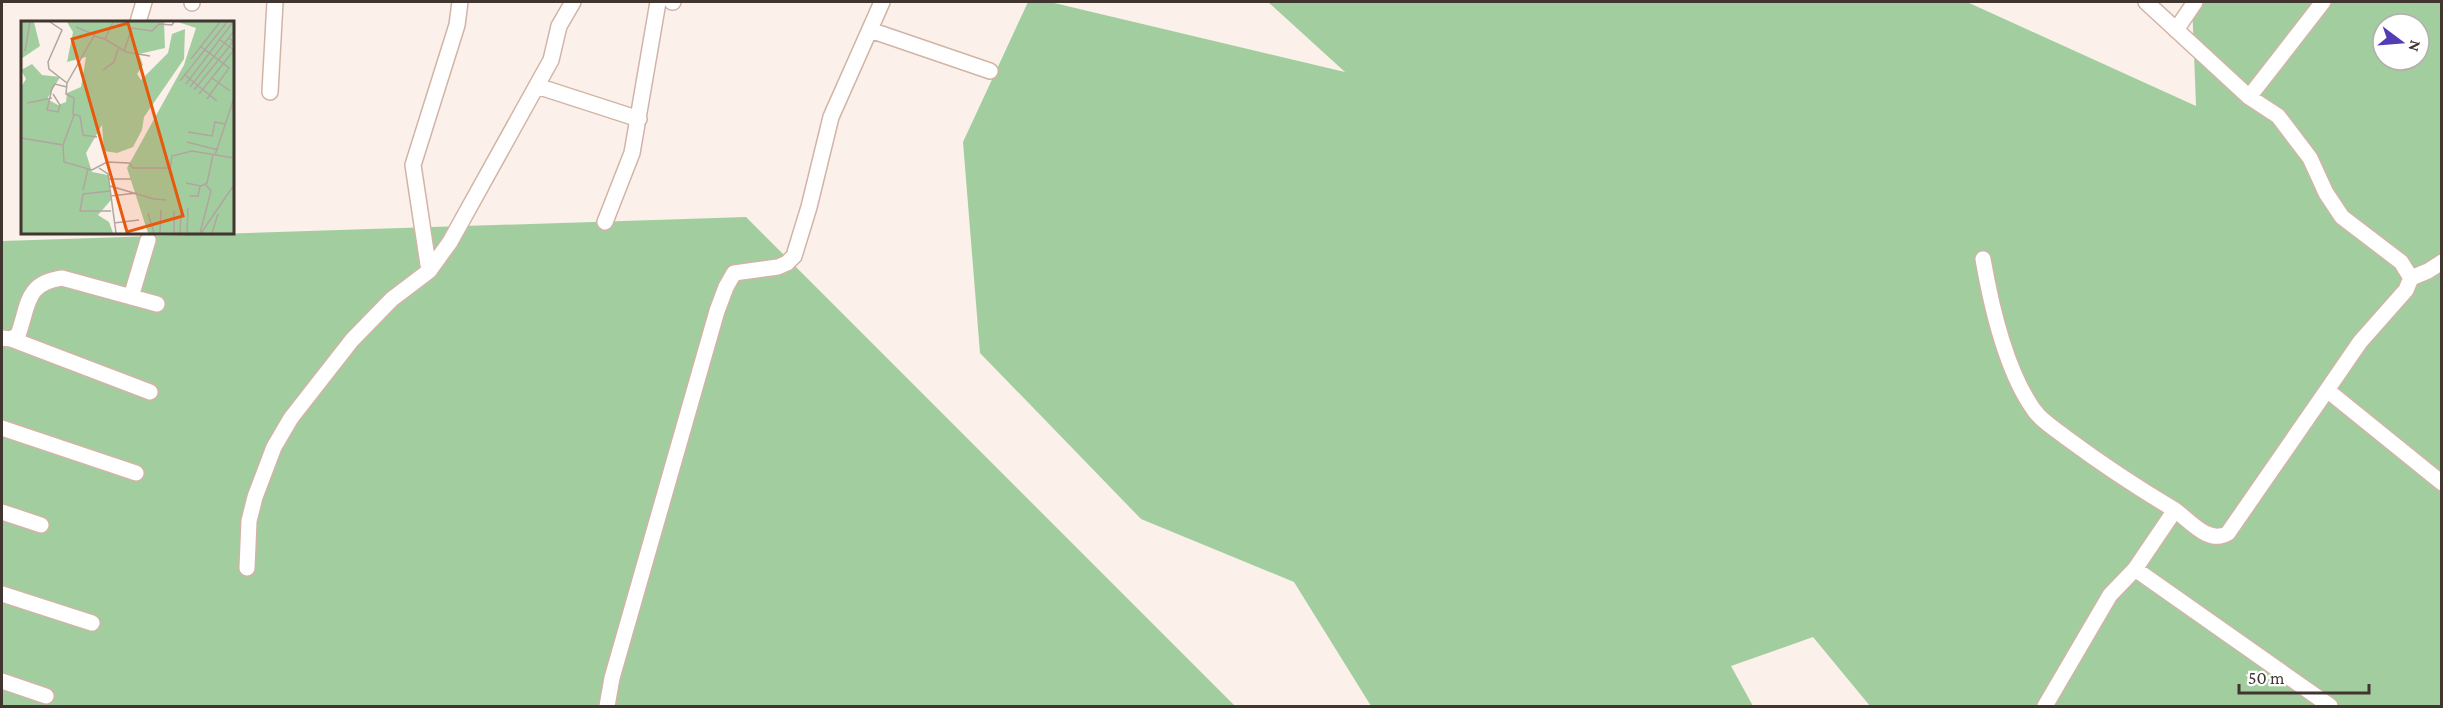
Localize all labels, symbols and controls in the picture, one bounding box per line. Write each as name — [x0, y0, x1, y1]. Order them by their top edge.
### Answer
north arrow — [2371, 12, 2431, 72]
inset map — [21, 21, 234, 234]
text: N — [2405, 38, 2425, 54]
scale bar — [2239, 657, 2370, 695]
text: 50 m — [2248, 668, 2285, 688]

